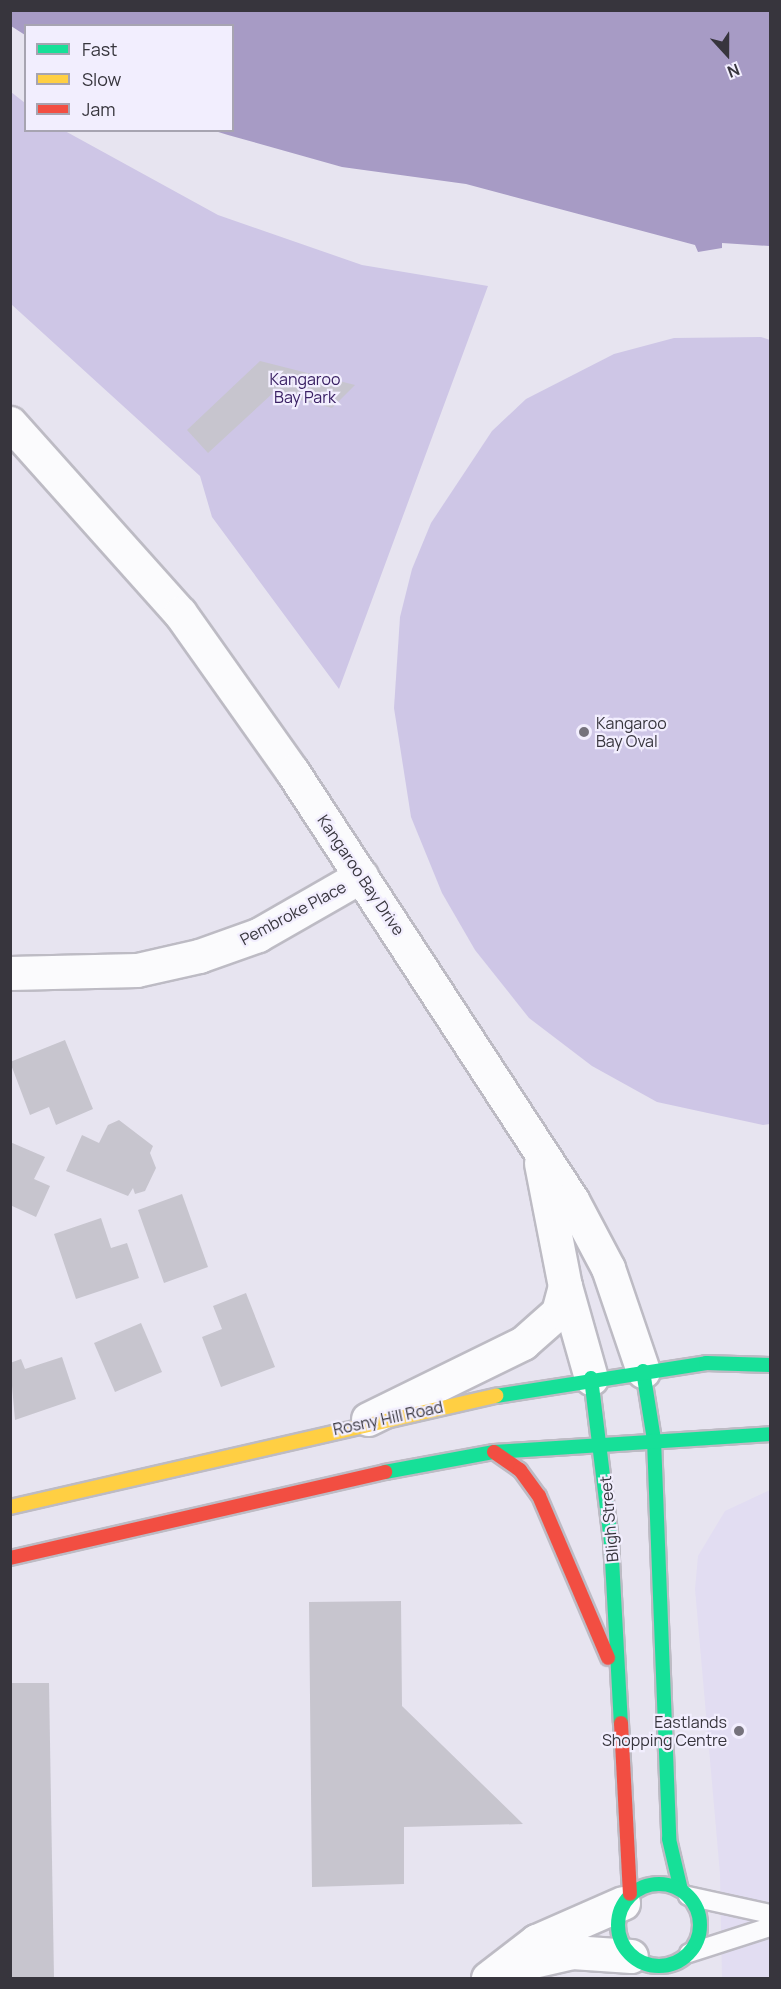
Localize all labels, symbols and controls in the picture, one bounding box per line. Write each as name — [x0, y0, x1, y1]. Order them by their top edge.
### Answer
legend — [24, 24, 234, 132]
north arrow — [697, 24, 757, 84]
text: Fast — [82, 37, 117, 61]
text: N — [724, 58, 743, 83]
text: Slow — [82, 67, 121, 91]
text: Jam — [82, 97, 116, 121]
park label: Kangaroo Bay Park — [270, 369, 340, 407]
place label: Kangaroo Bay Oval — [596, 713, 667, 751]
marker: Kangaroo Bay Oval — [577, 725, 591, 739]
street label: Kangaroo Bay Drive — [314, 811, 408, 939]
street label: Pembroke Place — [237, 877, 349, 949]
street label: Rosny Hill Road — [331, 1397, 445, 1439]
street label: Bligh Street — [596, 1475, 622, 1563]
place label: Eastlands Shopping Centre — [602, 1712, 727, 1750]
marker: Eastlands Shopping Centre — [732, 1724, 746, 1738]

